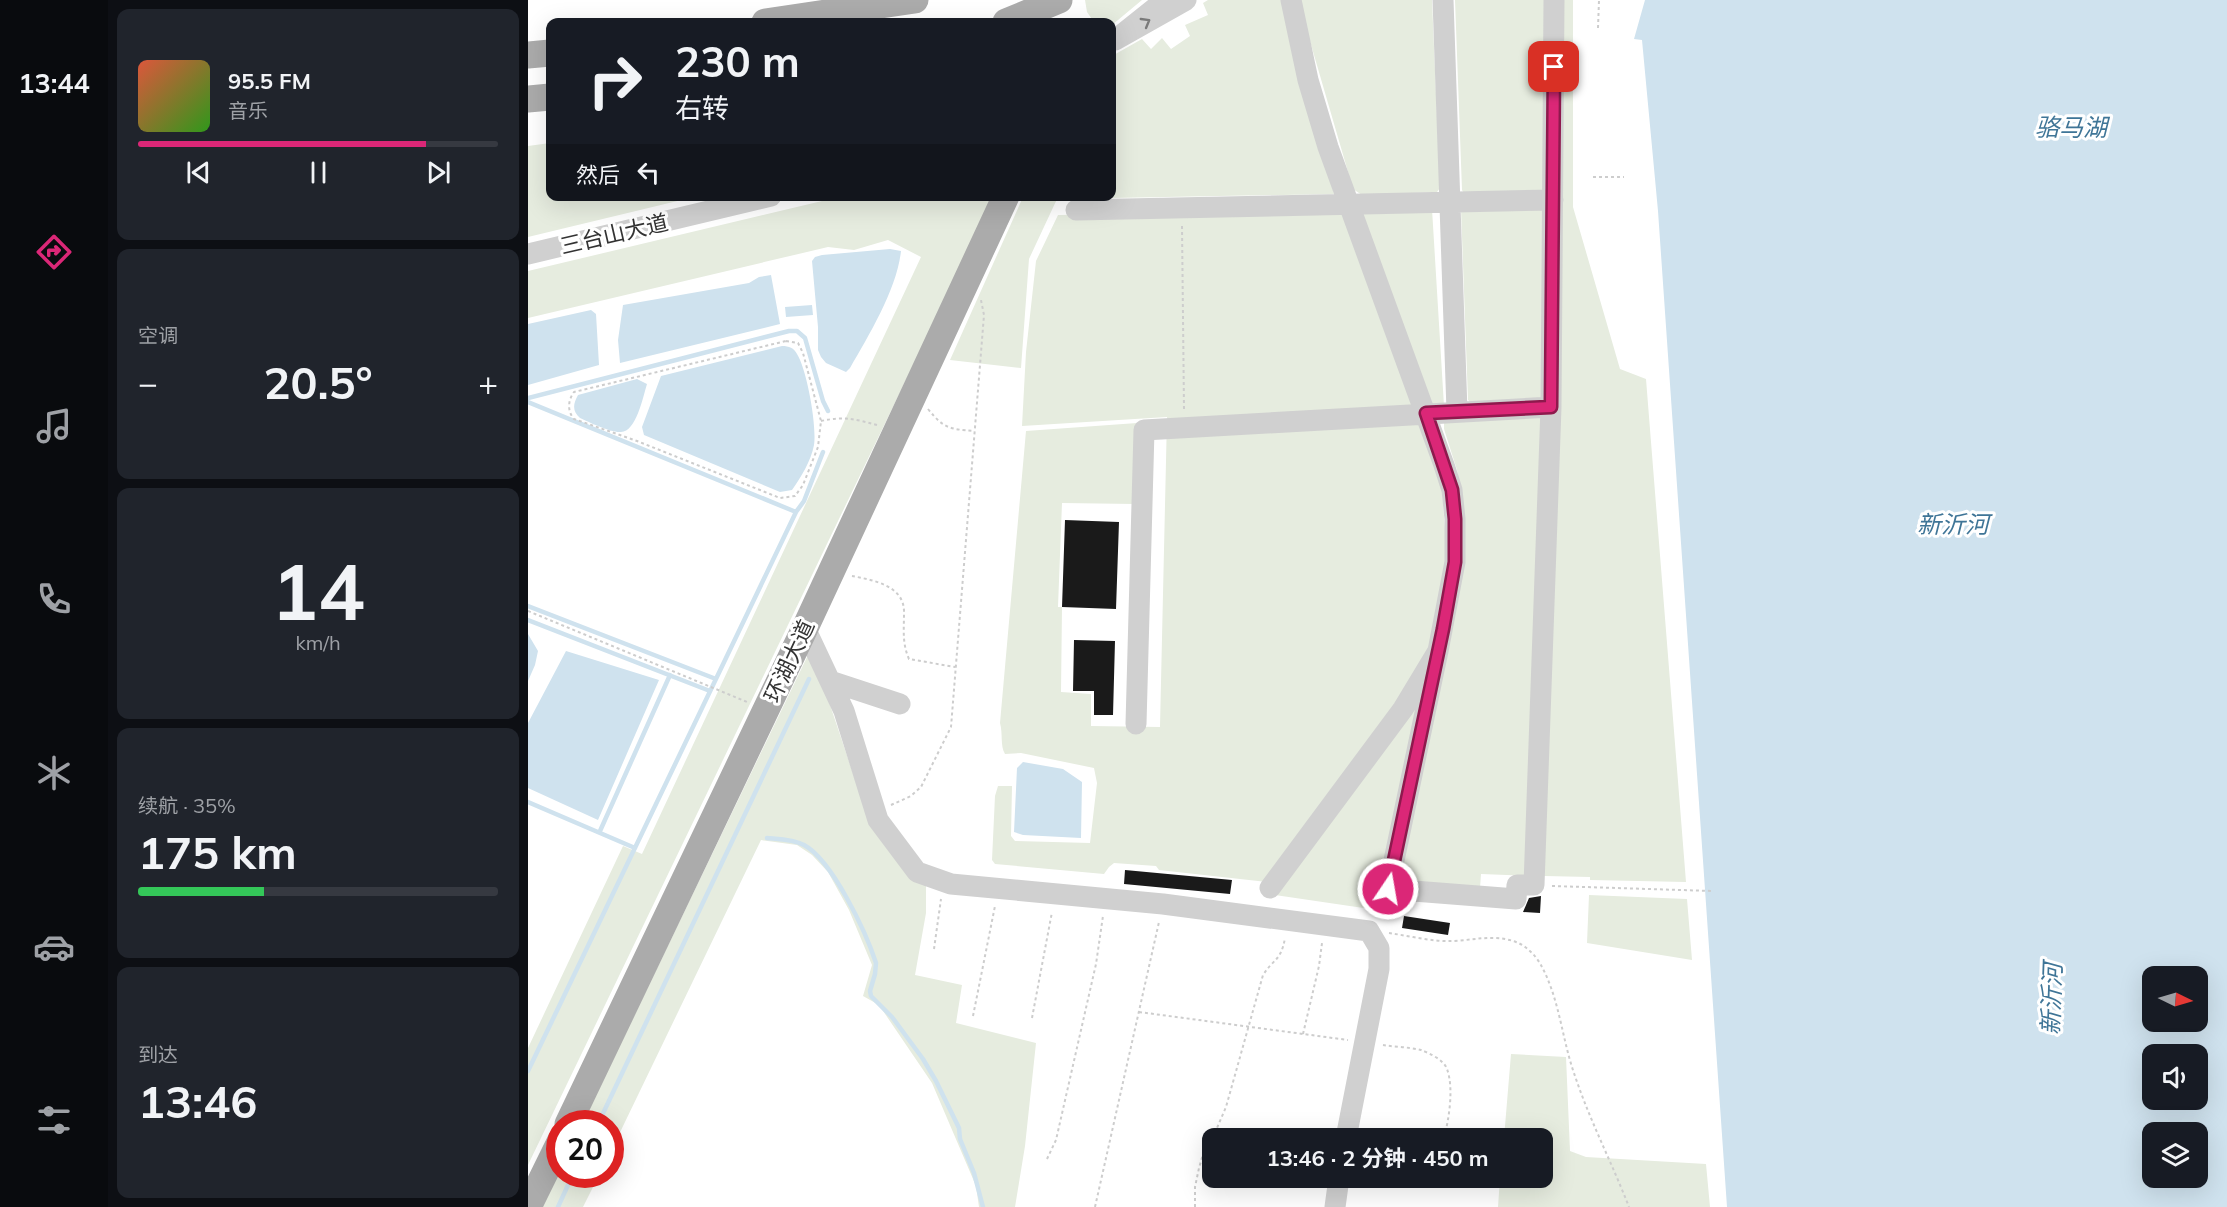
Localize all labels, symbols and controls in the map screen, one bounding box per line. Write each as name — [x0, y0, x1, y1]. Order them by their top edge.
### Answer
one-way arrow — [1140, 18, 1151, 29]
text: 230 m — [675, 35, 800, 88]
pin — [1528, 41, 1579, 92]
icon: right — [576, 42, 654, 120]
icon: arrive — [1537, 50, 1570, 83]
text: 13:44 — [18, 66, 90, 100]
text: 95.5 FM — [228, 67, 311, 95]
text: 右转 — [675, 91, 729, 125]
text: 音乐 — [228, 98, 268, 123]
water label: 骆马湖 — [2035, 112, 2111, 142]
icon: previous — [182, 156, 215, 189]
icon: pause — [302, 156, 335, 189]
icon: next — [422, 156, 455, 189]
icon: left — [632, 156, 665, 189]
text: 然后 — [576, 161, 620, 189]
street label: 三台山大道 — [557, 208, 671, 260]
icon: directions — [33, 231, 75, 273]
text: 空调 — [138, 323, 178, 348]
text: 20.5° — [263, 354, 373, 410]
text: − — [138, 362, 158, 403]
text: + — [478, 362, 498, 403]
icon: music — [33, 405, 75, 447]
water label: 新沂河 — [1917, 509, 1993, 539]
text: 14 — [271, 542, 365, 640]
icon: phone — [33, 578, 75, 620]
street label: 环湖大道 — [758, 615, 820, 707]
text: km/h — [295, 630, 341, 655]
icon: climate — [33, 752, 75, 794]
text: 续航 · 35% — [138, 793, 236, 818]
text: 175 km — [138, 824, 297, 880]
position arrow — [1356, 857, 1420, 921]
icon: car — [33, 926, 75, 968]
water label: 新沂河 — [2035, 958, 2067, 1035]
north arrow — [2142, 966, 2208, 1032]
map controls — [2142, 966, 2208, 1188]
text: 到达 — [138, 1042, 178, 1067]
button: sound — [2142, 1044, 2208, 1110]
text: 13:46 — [138, 1073, 257, 1129]
icon: filters — [33, 1099, 75, 1141]
speed limit sign: 20 — [546, 1110, 624, 1188]
button: layers — [2142, 1122, 2208, 1188]
text: 13:46 · 2 分钟 · 450 m — [1266, 1144, 1489, 1172]

